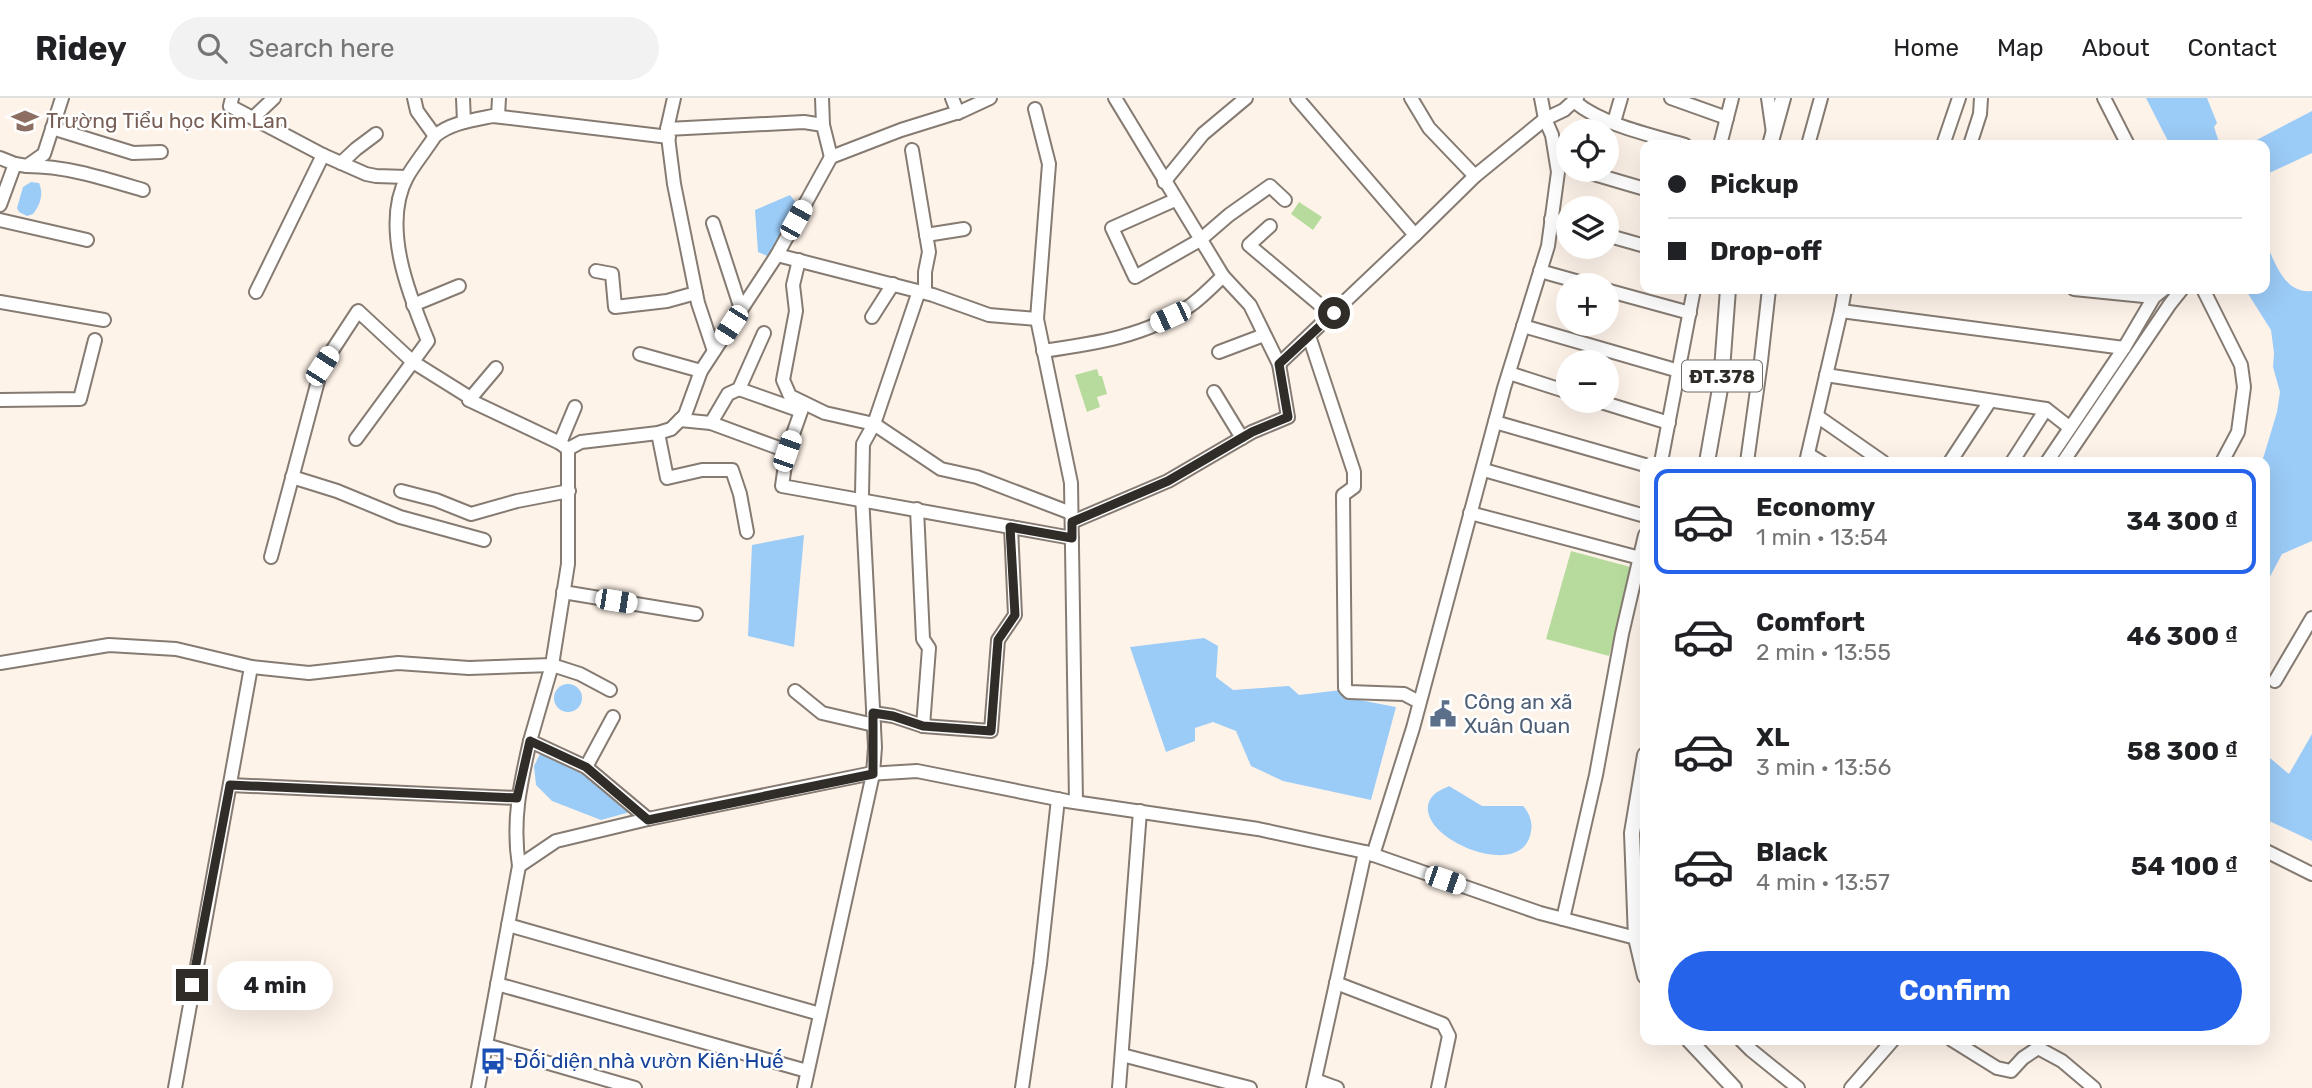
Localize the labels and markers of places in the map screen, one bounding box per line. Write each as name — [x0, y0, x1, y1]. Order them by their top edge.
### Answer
school or university icon: Trường Tiểu học Kim Lan — [10, 106, 40, 136]
place label: Trường Tiểu học Kim Lan — [46, 108, 288, 133]
place label: Công an xã Xuân Quan — [1464, 689, 1573, 738]
public building icon: Công an xã Xuân Quan — [1428, 699, 1458, 729]
bus stop icon: Đối diện nhà vườn Kiên Huế — [478, 1046, 508, 1076]
place label: Đối diện nhà vườn Kiên Huế — [514, 1048, 784, 1073]

